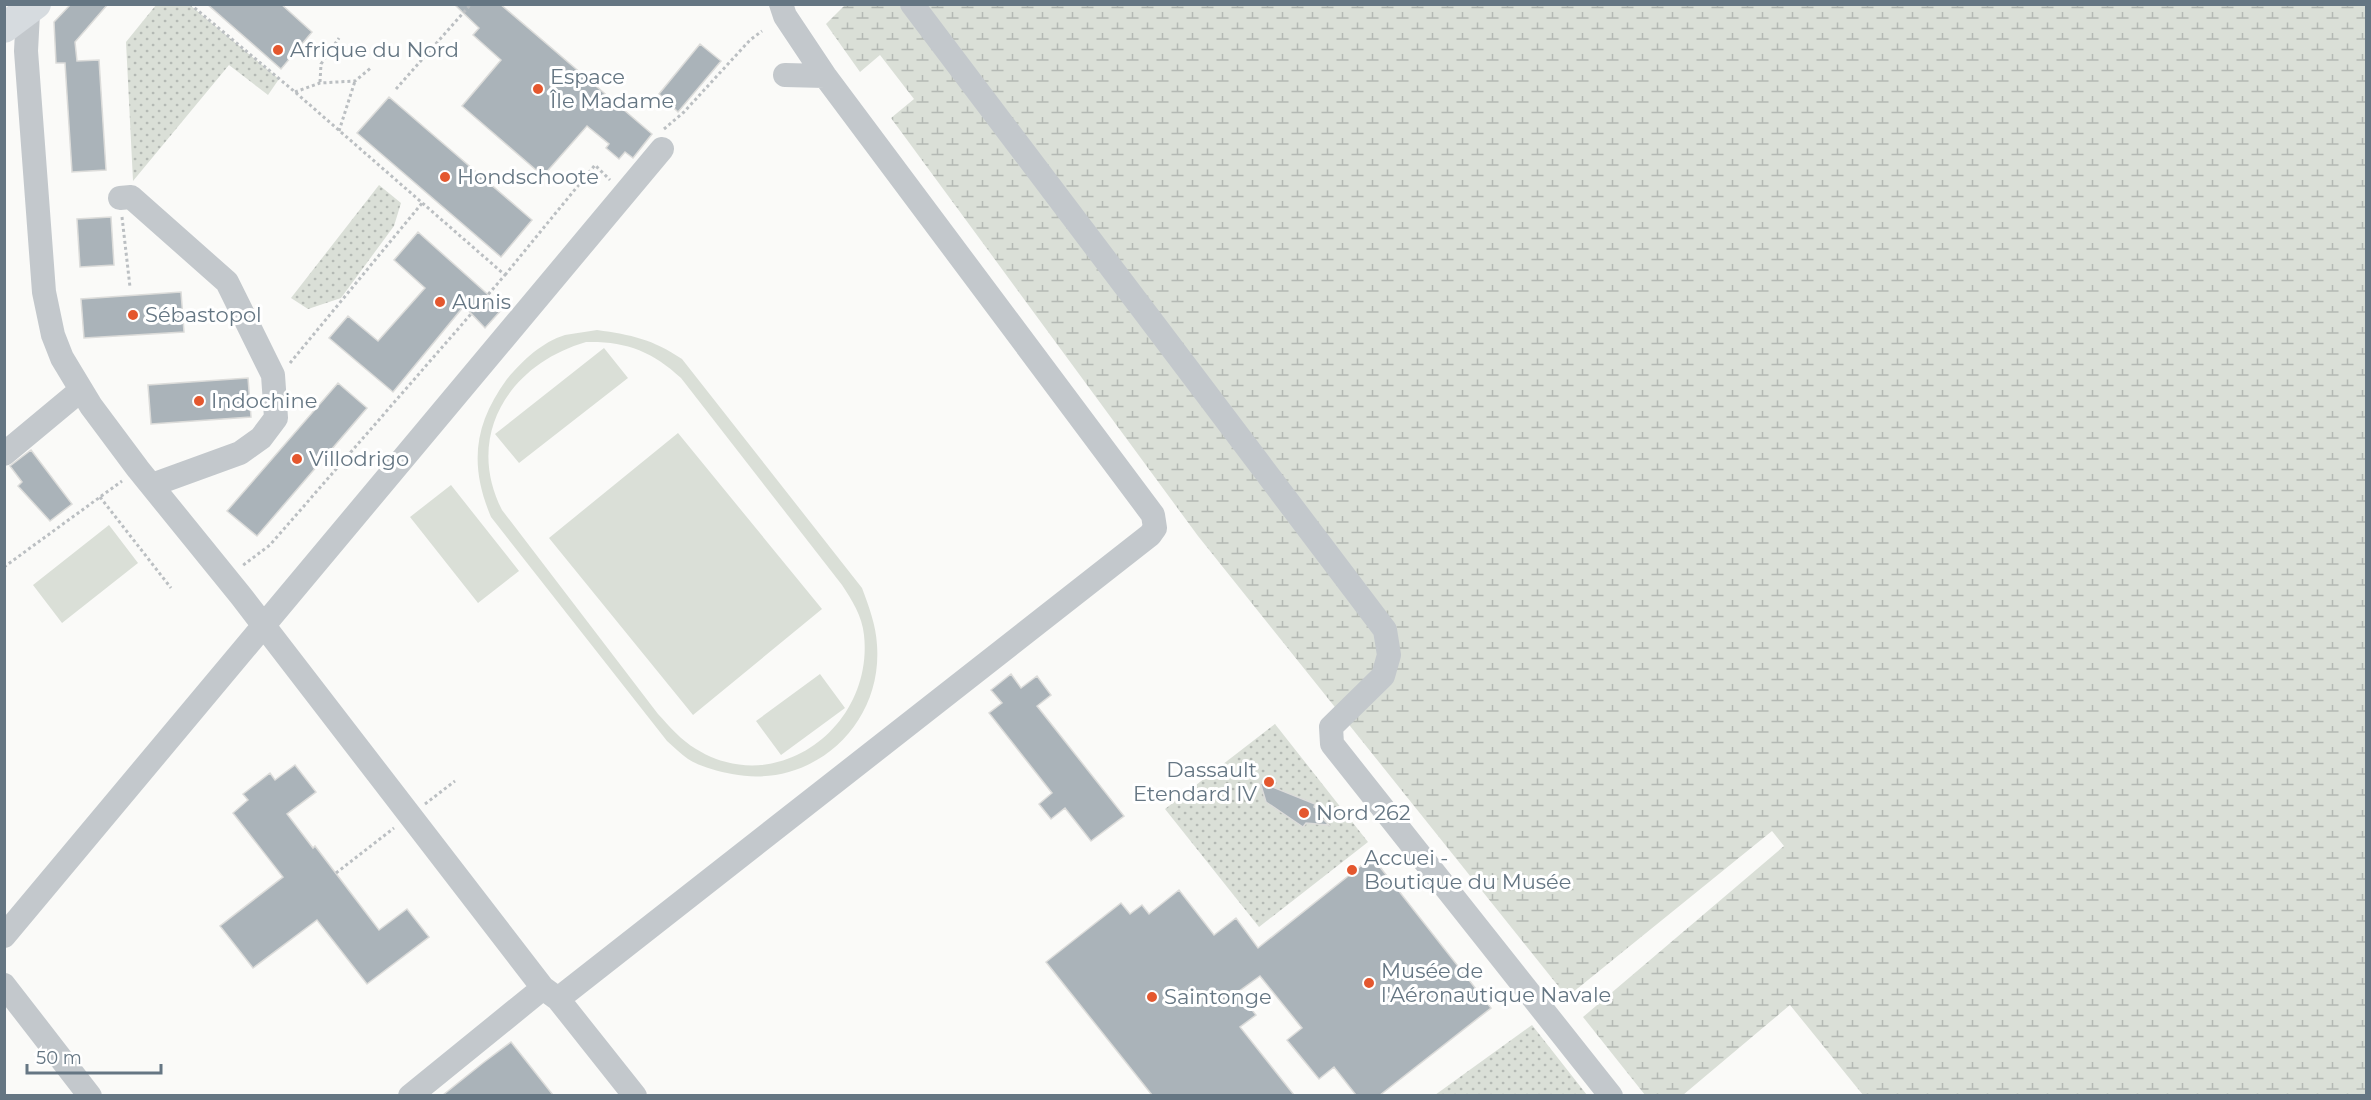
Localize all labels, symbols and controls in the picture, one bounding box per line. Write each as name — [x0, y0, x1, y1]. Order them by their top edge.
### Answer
place label: Afrique du Nord — [290, 37, 459, 62]
marker: Afrique du Nord — [271, 43, 285, 57]
place label: Espace Île Madame — [549, 64, 674, 113]
marker: Espace Île Madame — [531, 82, 545, 96]
place label: Hondschoote — [457, 164, 599, 189]
marker: Hondschoote — [438, 170, 452, 184]
place label: Aunis — [452, 289, 511, 314]
marker: Aunis — [433, 295, 447, 309]
place label: Sébastopol — [145, 302, 262, 327]
marker: Sébastopol — [126, 308, 140, 322]
place label: Indochine — [211, 388, 317, 413]
marker: Indochine — [192, 394, 206, 408]
place label: Villodrigo — [309, 446, 409, 471]
marker: Villodrigo — [290, 452, 304, 466]
place label: Dassault Etendard IV — [1133, 757, 1257, 806]
marker: Dassault Etendard IV — [1262, 775, 1276, 789]
place label: Nord 262 — [1316, 800, 1411, 825]
marker: Nord 262 — [1297, 806, 1311, 820]
place label: Accuei - Boutique du Musée — [1364, 845, 1571, 894]
marker: Accuei - Boutique du Musée — [1345, 863, 1359, 877]
place label: Musée de l'Aéronautique Navale — [1381, 958, 1611, 1007]
marker: Musée de l'Aéronautique Navale — [1362, 976, 1376, 990]
place label: Saintonge — [1164, 984, 1272, 1009]
marker: Saintonge — [1145, 990, 1159, 1004]
scale bar — [27, 1037, 160, 1075]
text: 50 m — [36, 1047, 82, 1069]

